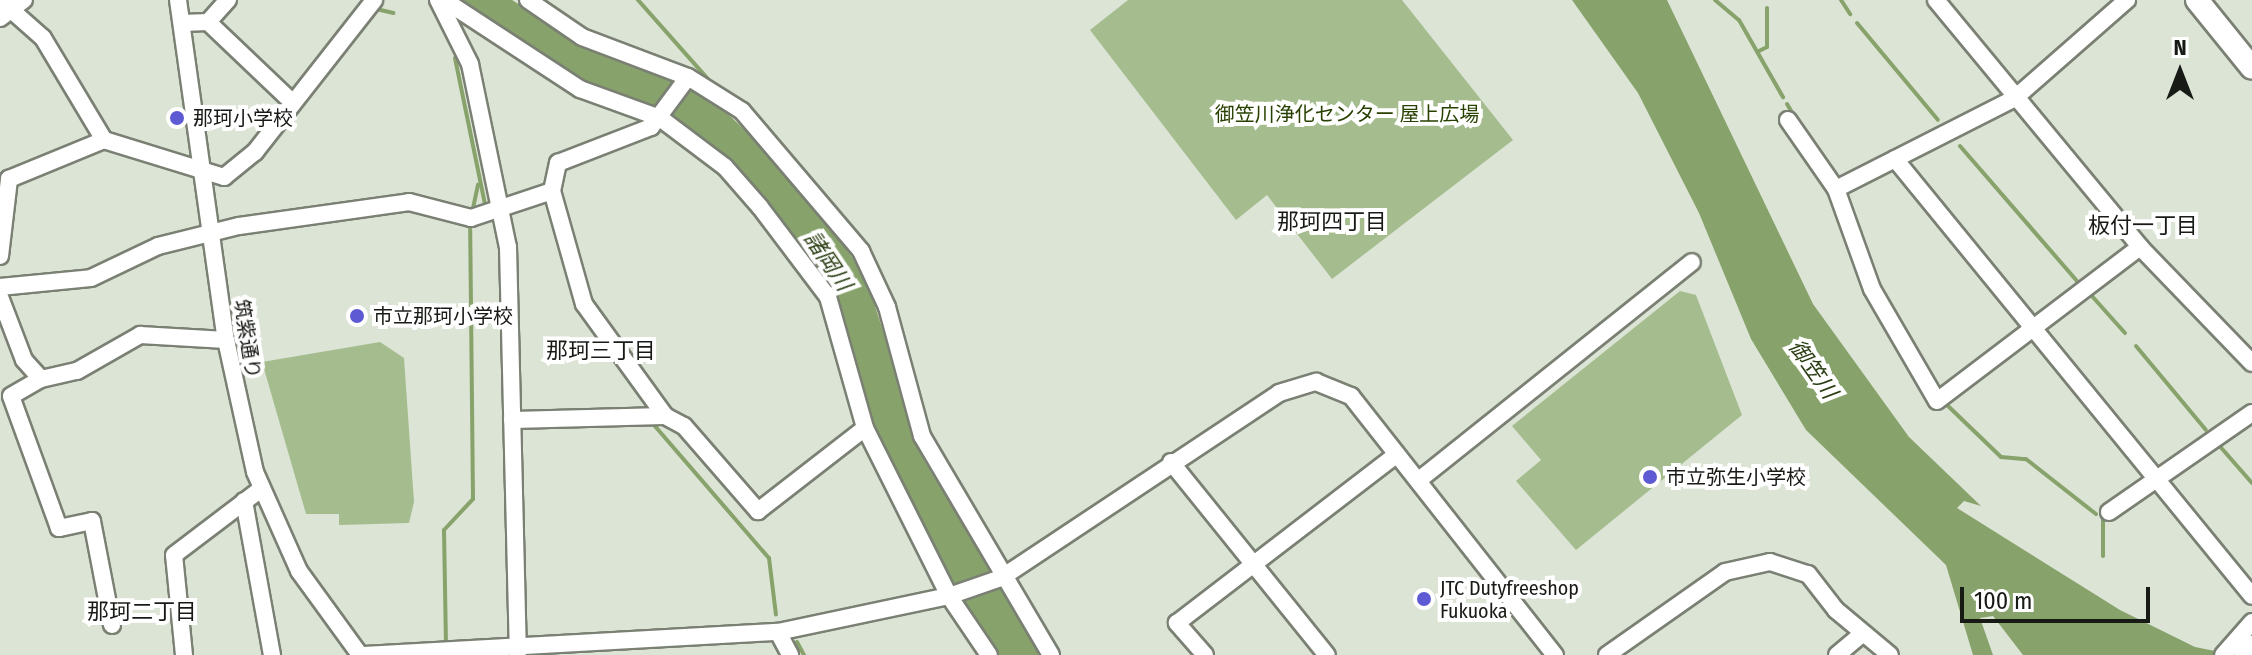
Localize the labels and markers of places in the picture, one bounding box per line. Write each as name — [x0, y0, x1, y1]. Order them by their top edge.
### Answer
place label: 那珂小学校 — [193, 106, 293, 130]
marker: 那珂小学校 — [168, 109, 186, 127]
place label: 市立那珂小学校 — [373, 304, 513, 328]
marker: 市立那珂小学校 — [348, 307, 366, 325]
place label: 市立弥生小学校 — [1666, 465, 1806, 489]
marker: 市立弥生小学校 — [1641, 468, 1659, 486]
place label: JTC Dutyfreeshop Fukuoka — [1440, 576, 1579, 623]
marker: JTC Dutyfreeshop Fukuoka — [1415, 590, 1433, 608]

